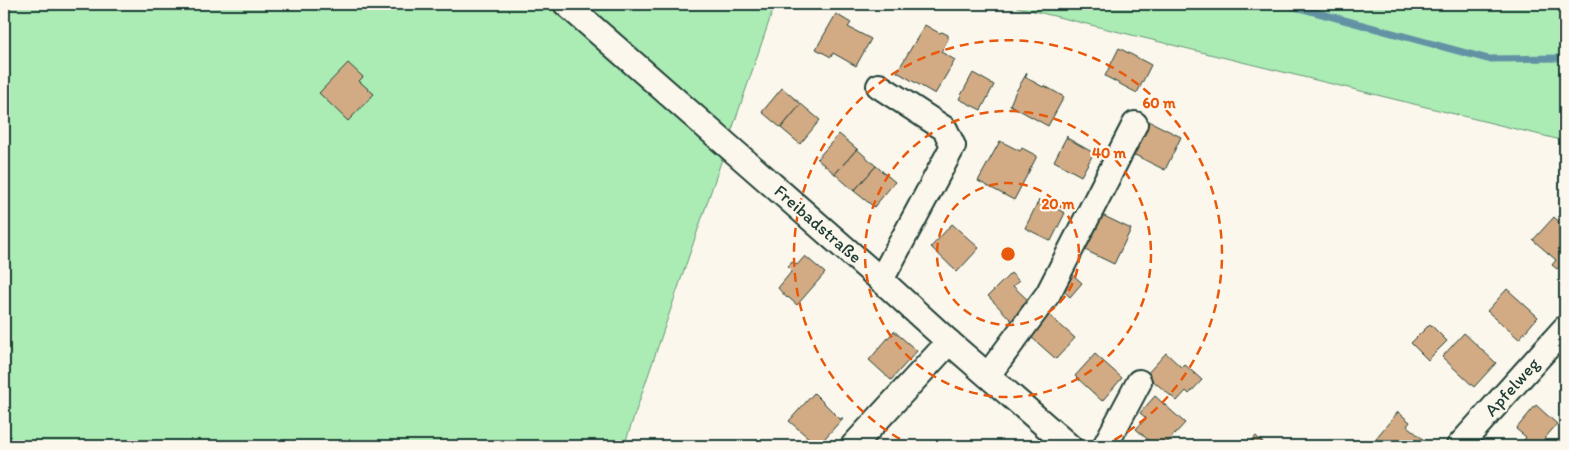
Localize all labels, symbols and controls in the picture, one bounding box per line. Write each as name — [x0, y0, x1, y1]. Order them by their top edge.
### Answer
text: 60 m — [1142, 94, 1176, 112]
text: 40 m — [1092, 144, 1127, 162]
street label: Freibadstraße — [770, 180, 866, 268]
text: 20 m — [1041, 195, 1075, 213]
centre of rings — [999, 245, 1017, 263]
street label: Apfelweg — [1480, 352, 1545, 421]

